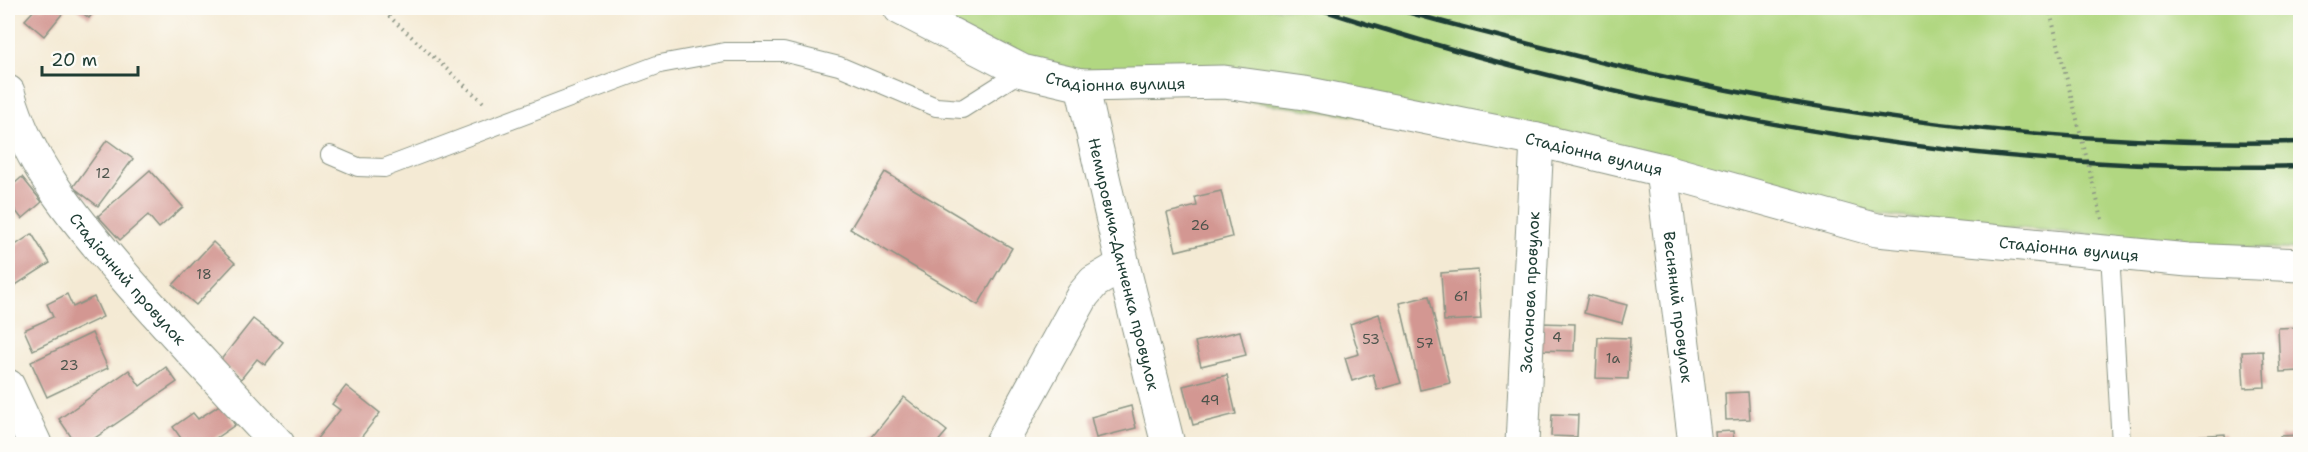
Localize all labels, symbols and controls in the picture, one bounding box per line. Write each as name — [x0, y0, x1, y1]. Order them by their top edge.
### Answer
scale bar — [42, 39, 138, 77]
text: 20 m — [51, 48, 97, 72]
street label: Стадіонна вулиця — [1043, 66, 1186, 96]
street label: Стадіонна вулиця — [1523, 127, 1665, 180]
street label: Немировича-Данченка провулок — [1084, 136, 1165, 393]
house number: 12 — [96, 164, 110, 182]
street label: Стадіонний провулок — [65, 208, 191, 350]
street label: Заслонова провулок — [1515, 210, 1544, 373]
house number: 26 — [1191, 216, 1210, 234]
street label: Весняний провулок — [1659, 230, 1698, 384]
street label: Стадіонна вулиця — [1998, 231, 2140, 266]
house number: 18 — [196, 265, 212, 283]
house number: 61 — [1454, 287, 1468, 305]
house number: 4 — [1552, 328, 1562, 346]
house number: 53 — [1362, 330, 1380, 348]
house number: 57 — [1416, 334, 1434, 352]
house number: 1а — [1606, 349, 1621, 367]
house number: 23 — [60, 356, 78, 374]
house number: 49 — [1201, 391, 1220, 409]

